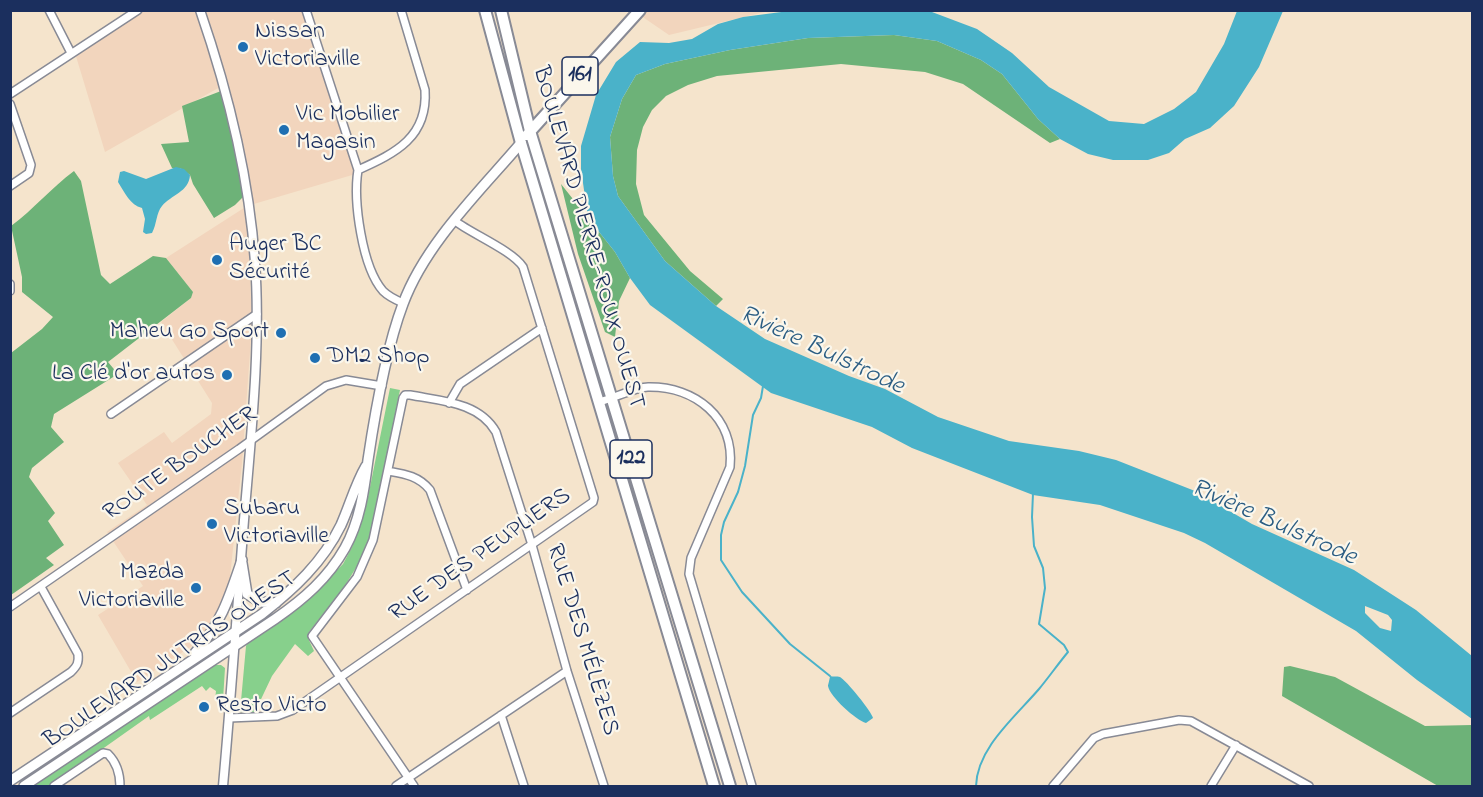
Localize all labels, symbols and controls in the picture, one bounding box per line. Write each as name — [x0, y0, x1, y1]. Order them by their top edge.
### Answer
place label: Nissan Victoriaville — [255, 19, 360, 75]
marker: Nissan Victoriaville — [236, 40, 250, 54]
road number: 161 — [562, 57, 598, 95]
street label: BOULEVARD PIERRE-ROUX OUEST — [524, 63, 650, 413]
place label: Vic Mobilier Magasin — [296, 102, 399, 158]
marker: Vic Mobilier Magasin — [277, 123, 291, 137]
place label: Auger BC Sécurité — [229, 232, 322, 288]
marker: Auger BC Sécurité — [210, 253, 224, 267]
water label: Rivière Bulstrode — [734, 300, 908, 404]
place label: Maheu Go Sport — [110, 319, 269, 347]
marker: Maheu Go Sport — [274, 326, 288, 340]
place label: DM2 Shop — [327, 344, 429, 372]
marker: DM2 Shop — [308, 351, 322, 365]
place label: La Clé d'or autos — [52, 361, 215, 389]
marker: La Clé d'or autos — [220, 368, 234, 382]
street label: ROUTE BOUCHER — [99, 401, 263, 529]
road number: 122 — [610, 440, 652, 478]
water label: Rivière Bulstrode — [1185, 474, 1361, 574]
street label: RUE DES PEUPLIERS — [385, 483, 577, 629]
place label: Subaru Victoriaville — [224, 496, 329, 552]
marker: Subaru Victoriaville — [205, 517, 219, 531]
street label: RUE DES MÉLÈZES — [538, 541, 624, 739]
place label: Mazda Victoriaville — [79, 560, 184, 616]
street label: BOULEVARD JUTRAS OUEST — [39, 566, 303, 756]
marker: Mazda Victoriaville — [189, 581, 203, 595]
place label: Resto Victo — [216, 693, 327, 721]
marker: Resto Victo — [197, 700, 211, 714]

